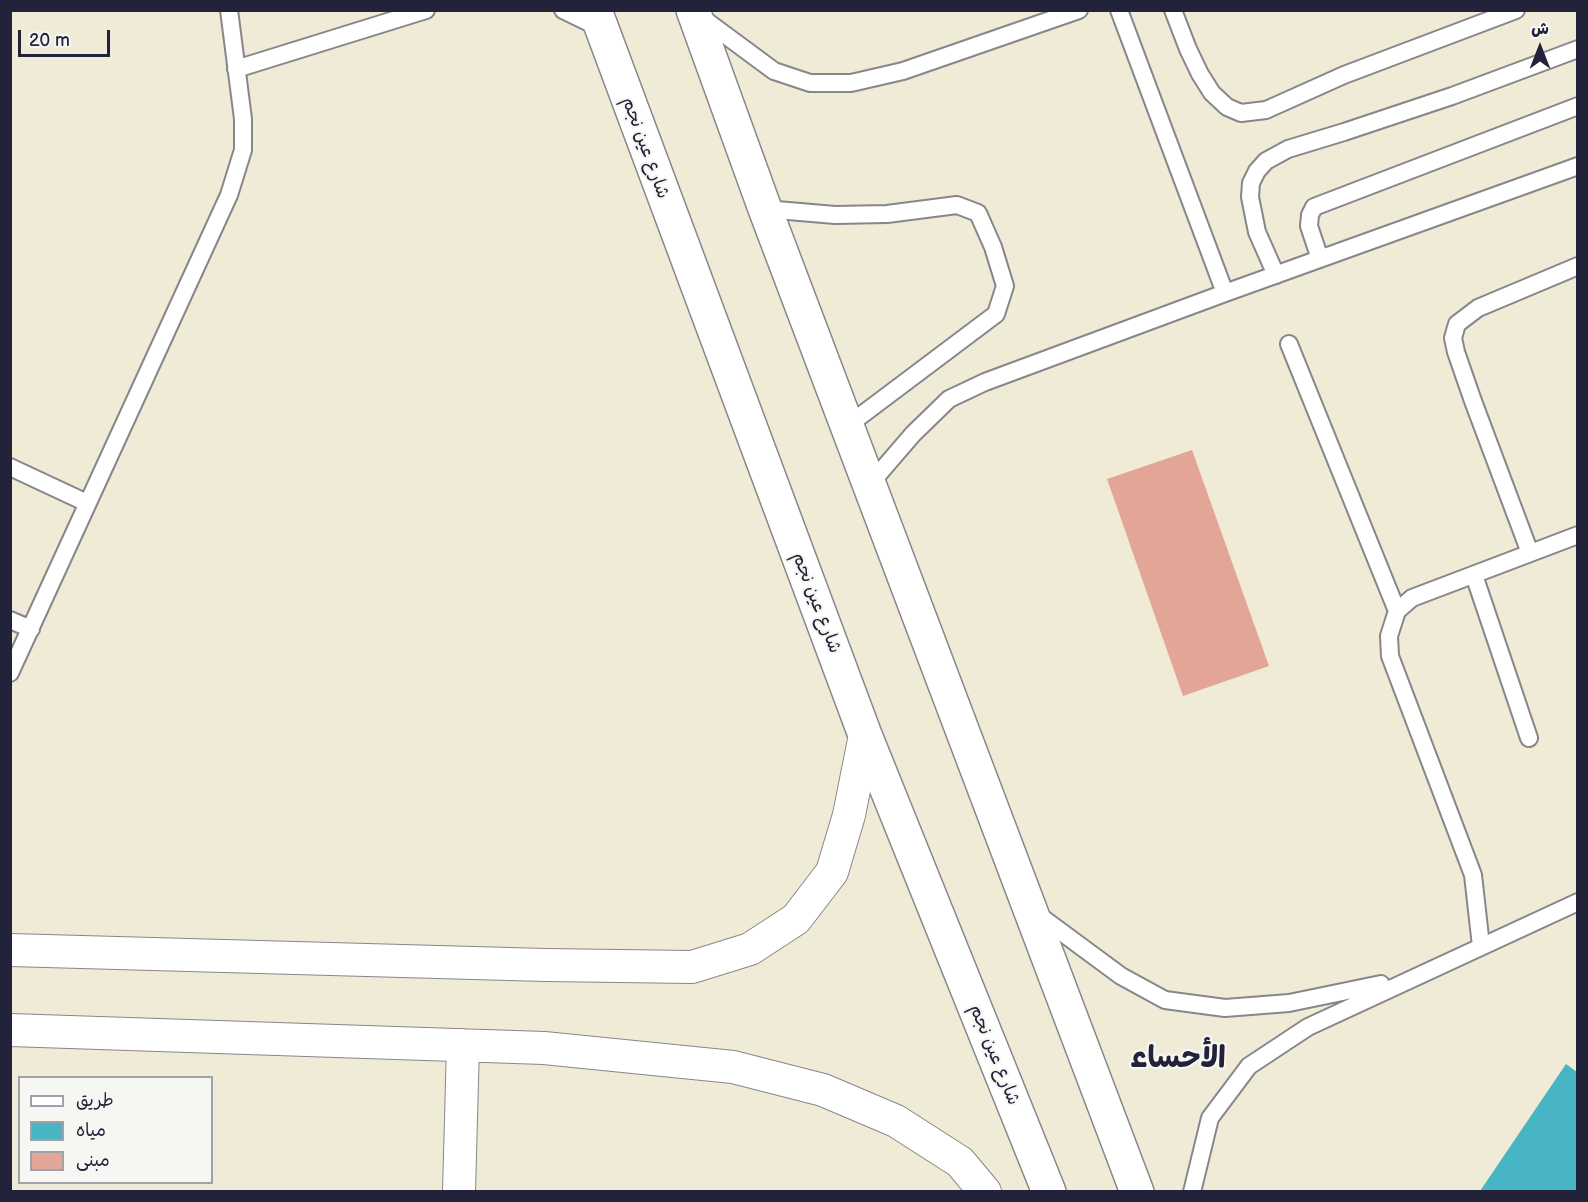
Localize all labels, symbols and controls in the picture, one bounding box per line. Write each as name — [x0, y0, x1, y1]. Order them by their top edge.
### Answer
scale bar — [21, 18, 112, 56]
north arrow — [1510, 18, 1570, 78]
text: ش — [1531, 20, 1549, 39]
text: 20 m — [29, 30, 70, 51]
street label: شارع عين نجم — [617, 94, 673, 202]
street label: شارع عين نجم — [787, 549, 845, 657]
street label: شارع عين نجم — [964, 1002, 1024, 1108]
district label: الأحساء — [1130, 1041, 1226, 1077]
legend — [18, 1076, 213, 1184]
text: طريق — [76, 1090, 114, 1111]
text: مياه — [76, 1120, 106, 1141]
text: مبنى — [76, 1150, 110, 1171]

